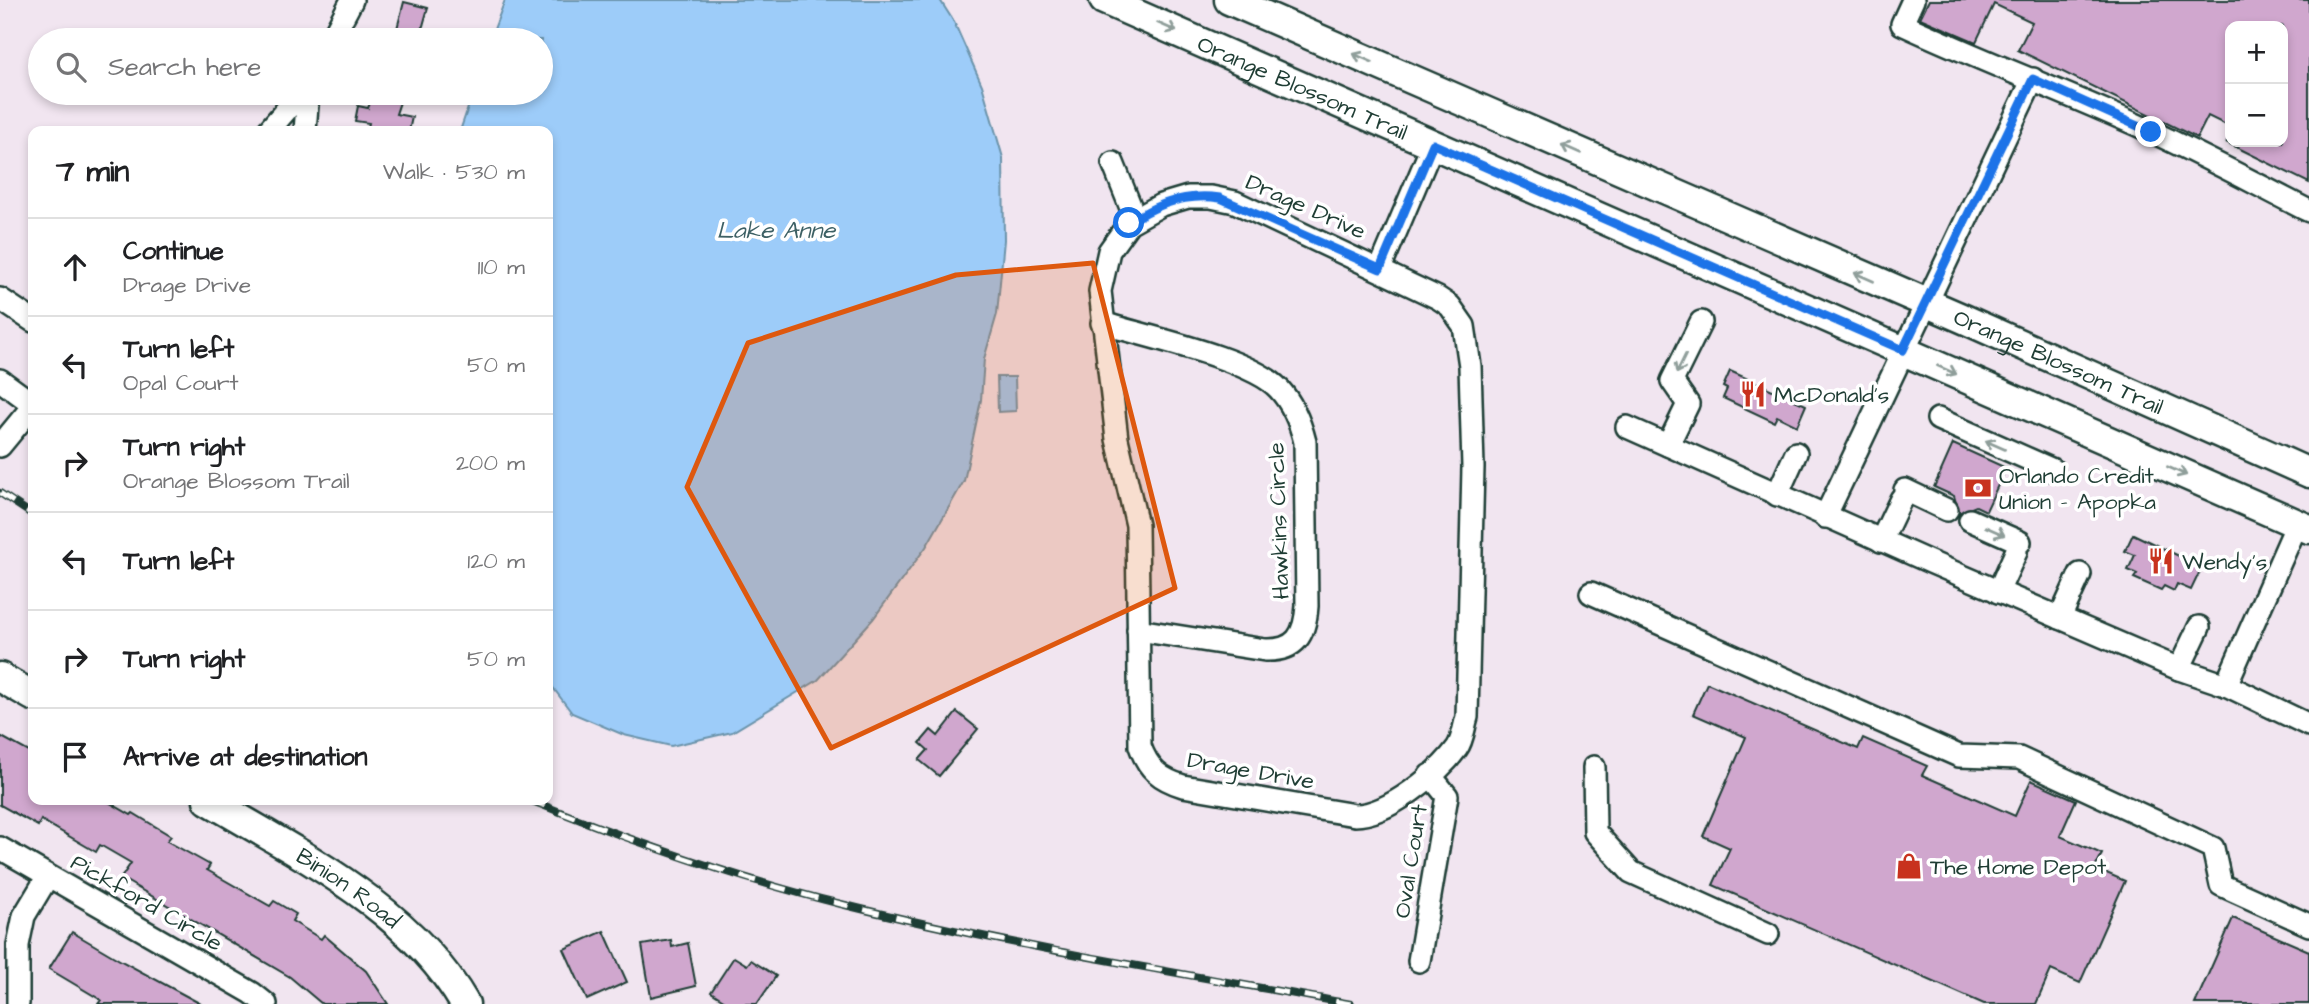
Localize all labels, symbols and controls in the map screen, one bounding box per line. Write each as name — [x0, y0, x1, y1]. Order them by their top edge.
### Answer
one-way arrow — [1156, 21, 1177, 34]
map controls — [2225, 21, 2288, 147]
button: + — [2225, 21, 2288, 84]
search box — [28, 28, 553, 105]
street label: Orange Blossom Trail — [1192, 28, 1413, 148]
icon: search — [52, 48, 90, 86]
text: Search here — [108, 49, 261, 85]
one-way arrow — [1352, 50, 1374, 63]
button: − — [2225, 84, 2288, 147]
route end — [2135, 116, 2166, 147]
one-way arrow — [1561, 141, 1582, 154]
text: 7 min — [56, 151, 129, 193]
text: Walk · 530 m — [383, 156, 525, 188]
street label: Drage Drive — [1240, 166, 1371, 249]
route start — [1113, 207, 1144, 238]
water label: Lake Anne — [717, 214, 836, 248]
text: Continue — [123, 233, 224, 269]
icon: ahead — [56, 248, 94, 286]
text: 110 m — [477, 251, 525, 283]
text: Drage Drive — [123, 269, 251, 301]
one-way arrow — [1854, 270, 1875, 283]
street label: Orange Blossom Trail — [1948, 301, 2168, 423]
text: Turn left — [123, 331, 234, 367]
icon: left — [56, 346, 94, 384]
text: 50 m — [467, 349, 525, 381]
one-way arrow — [1673, 353, 1687, 374]
one-way arrow — [1936, 364, 1957, 377]
text: Opal Court — [123, 367, 239, 399]
restaurant icon: McDonald's — [1738, 379, 1768, 409]
place label: McDonald's — [1774, 379, 1889, 411]
text: Turn right — [123, 429, 245, 465]
one-way arrow — [1985, 438, 2007, 451]
street label: Hawkins Circle — [1260, 442, 1298, 600]
icon: right — [56, 444, 94, 482]
text: 200 m — [456, 447, 525, 479]
place label: Orlando Credit Union - Apopka — [1999, 460, 2156, 518]
text: Orange Blossom Trail — [123, 465, 350, 497]
one-way arrow — [2166, 465, 2188, 478]
bank icon: Orlando Credit Union - Apopka — [1963, 473, 1993, 503]
one-way arrow — [1984, 525, 2005, 538]
icon: left — [56, 542, 94, 580]
text: Turn left — [123, 543, 234, 579]
text: 120 m — [467, 545, 525, 577]
restaurant icon: Wendy's — [2146, 546, 2176, 576]
place label: Wendy's — [2182, 546, 2267, 579]
icon: right — [56, 640, 94, 678]
text: Turn right — [123, 641, 245, 677]
text: 50 m — [467, 643, 525, 675]
icon: arrive — [56, 738, 94, 776]
text: Arrive at destination — [123, 739, 368, 775]
street label: Drage Drive — [1185, 744, 1317, 799]
street label: Oval Court — [1386, 801, 1436, 920]
street label: Binion Road — [290, 840, 408, 936]
street label: Pickford Circle — [65, 846, 228, 959]
shop icon: The Home Depot — [1894, 851, 1924, 881]
place label: The Home Depot — [1930, 851, 2107, 883]

